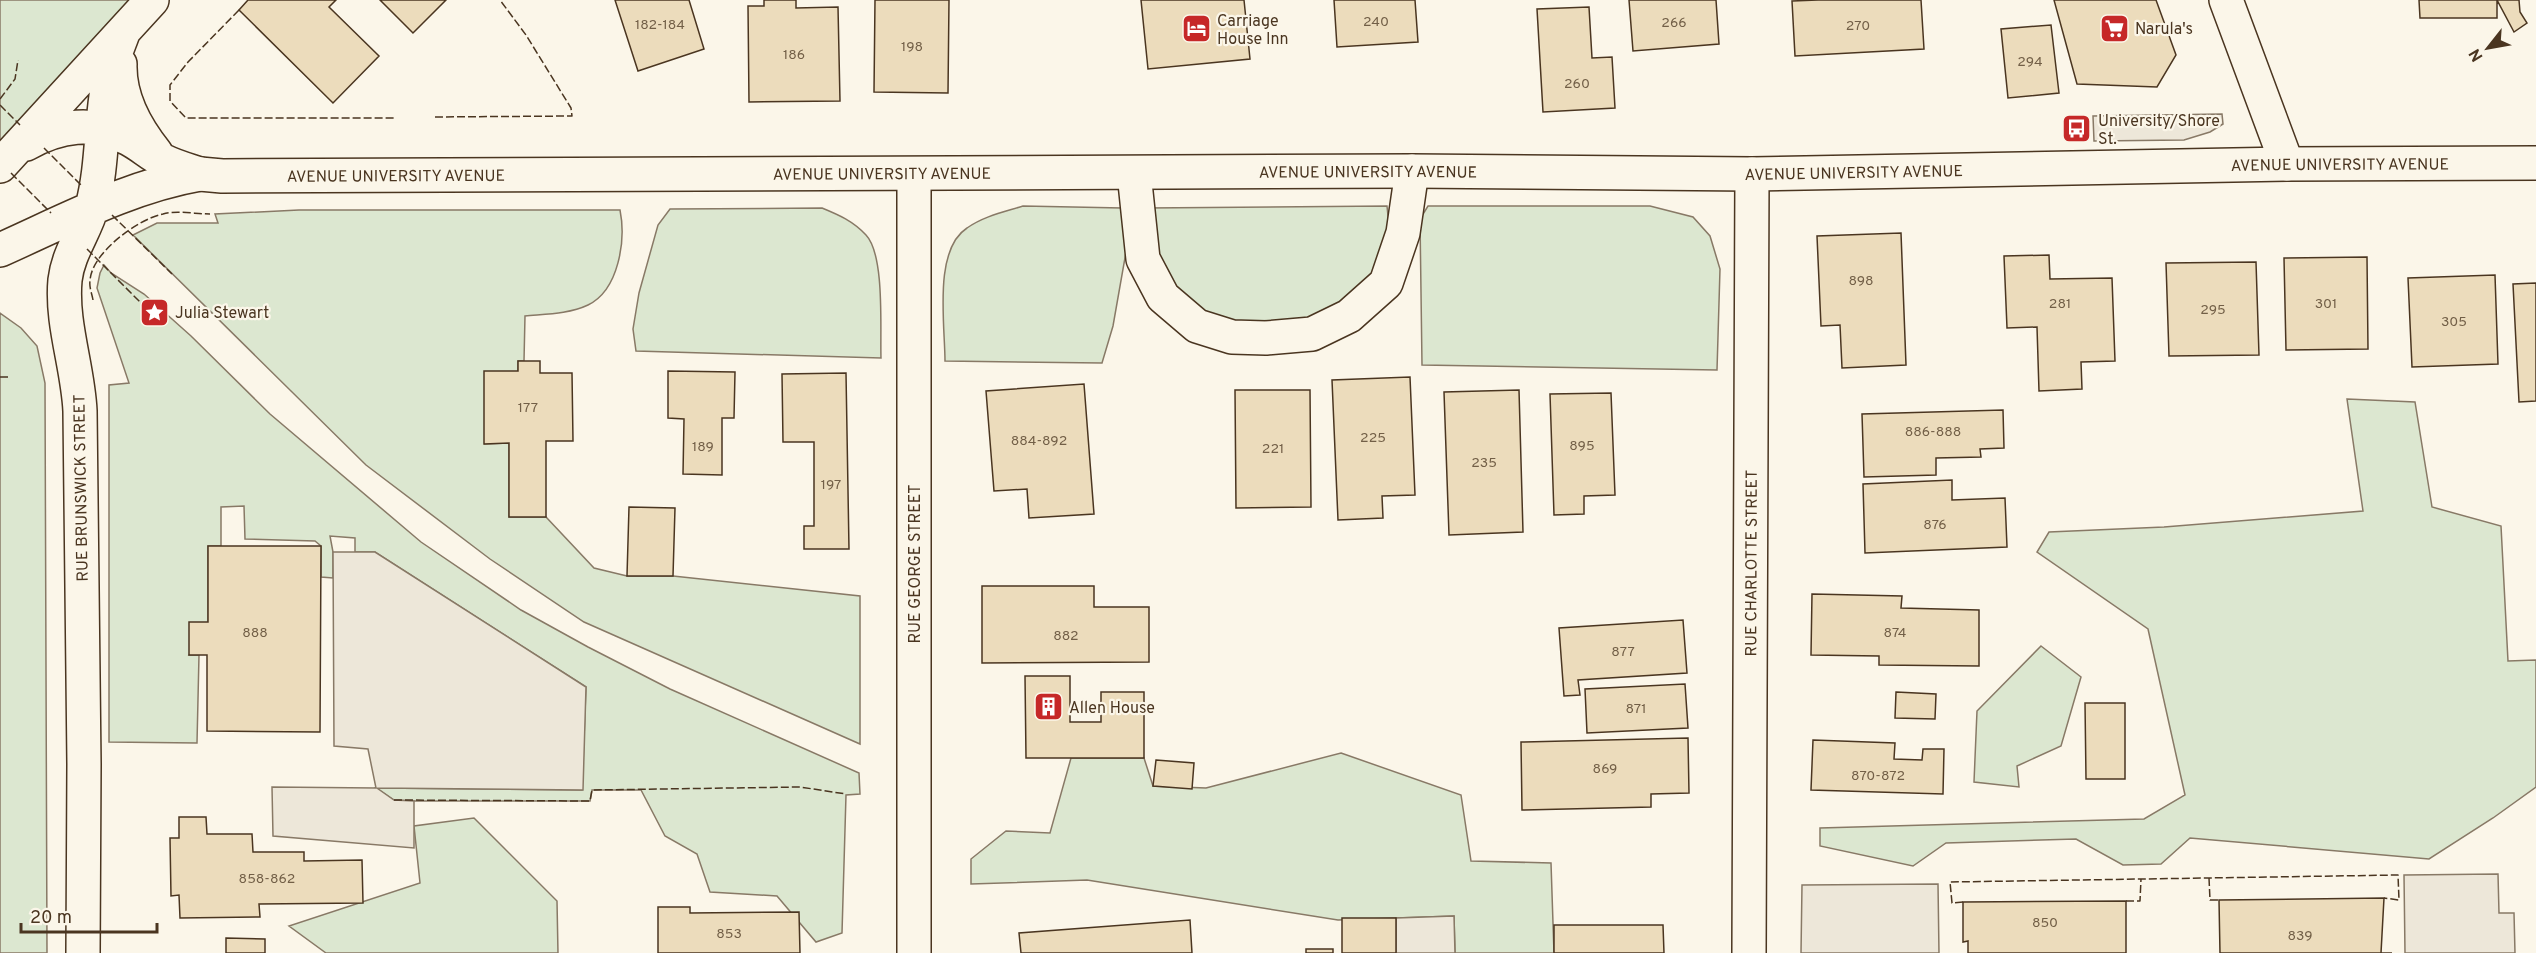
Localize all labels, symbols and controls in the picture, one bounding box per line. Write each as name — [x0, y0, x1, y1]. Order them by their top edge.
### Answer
place label: Carriage House Inn — [1217, 12, 1289, 50]
supermarket icon: Narula's — [2098, 12, 2130, 44]
hotel icon: Carriage House Inn — [1180, 13, 1212, 45]
house number: 240 — [1363, 14, 1389, 31]
house number: 266 — [1661, 15, 1687, 32]
house number: 182-184 — [635, 17, 685, 34]
house number: 270 — [1846, 18, 1870, 35]
north arrow — [2458, 18, 2518, 78]
place label: Narula's — [2135, 20, 2193, 40]
house number: 198 — [901, 39, 923, 56]
text: N — [2465, 45, 2488, 65]
house number: 186 — [783, 47, 805, 64]
house number: 294 — [2017, 54, 2043, 71]
house number: 260 — [1564, 76, 1590, 93]
place label: University/Shore St. — [2098, 112, 2220, 150]
bus stop icon: University/Shore St. — [2061, 113, 2093, 145]
street label: AVENUE UNIVERSITY AVENUE — [2230, 155, 2449, 177]
street label: AVENUE UNIVERSITY AVENUE — [1745, 162, 1963, 186]
street label: AVENUE UNIVERSITY AVENUE — [1259, 163, 1477, 184]
street label: AVENUE UNIVERSITY AVENUE — [773, 165, 991, 186]
street label: AVENUE UNIVERSITY AVENUE — [287, 167, 505, 188]
house number: 898 — [1848, 273, 1874, 290]
place icon: Julia Stewart — [138, 296, 170, 328]
house number: 281 — [2049, 296, 2071, 313]
house number: 301 — [2315, 296, 2337, 313]
house number: 295 — [2200, 302, 2226, 319]
place label: Julia Stewart — [175, 304, 269, 324]
house number: 305 — [2441, 314, 2467, 331]
street label: RUE BRUNSWICK STREET — [70, 394, 94, 582]
house number: 177 — [518, 400, 538, 417]
house number: 886-888 — [1905, 424, 1961, 441]
house number: 225 — [1360, 430, 1386, 447]
house number: 884-892 — [1011, 433, 1067, 450]
house number: 895 — [1569, 438, 1595, 455]
house number: 189 — [692, 439, 714, 456]
house number: 221 — [1262, 441, 1284, 458]
house number: 235 — [1471, 455, 1497, 472]
street label: RUE CHARLOTTE STREET — [1742, 470, 1763, 656]
house number: 197 — [821, 477, 841, 494]
street label: RUE GEORGE STREET — [906, 484, 926, 644]
house number: 876 — [1923, 517, 1947, 534]
house number: 888 — [242, 625, 268, 642]
house number: 874 — [1883, 625, 1907, 642]
house number: 882 — [1053, 628, 1079, 645]
house number: 877 — [1611, 644, 1635, 661]
building icon: Allen House — [1032, 691, 1064, 723]
place label: Allen House — [1069, 699, 1155, 719]
house number: 871 — [1625, 701, 1647, 718]
house number: 869 — [1593, 761, 1617, 778]
house number: 870-872 — [1851, 768, 1905, 785]
house number: 858-862 — [239, 871, 295, 888]
scale bar — [21, 896, 158, 934]
text: 20 m — [30, 907, 72, 930]
house number: 850 — [2032, 915, 2058, 932]
house number: 853 — [716, 926, 742, 943]
house number: 839 — [2287, 928, 2313, 945]

